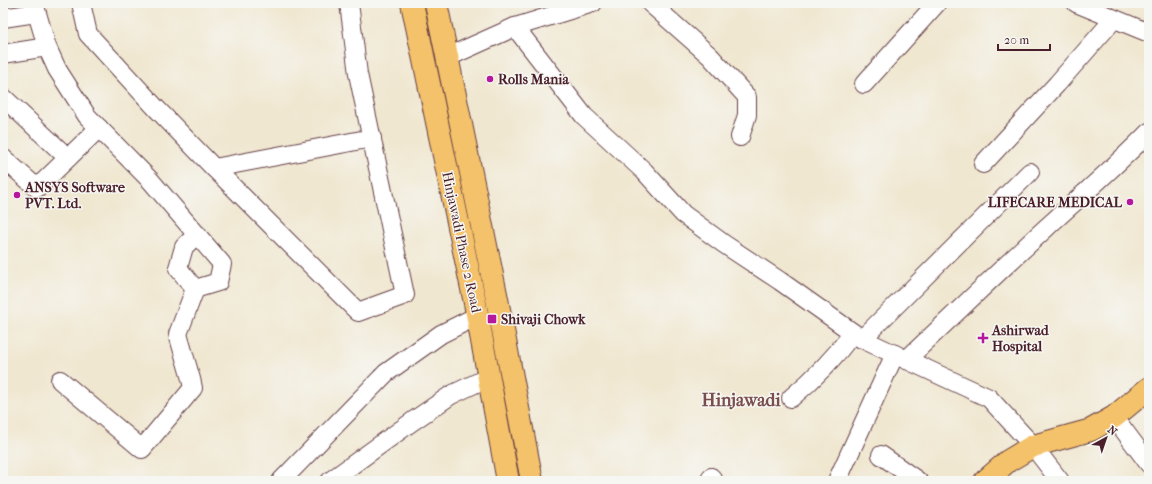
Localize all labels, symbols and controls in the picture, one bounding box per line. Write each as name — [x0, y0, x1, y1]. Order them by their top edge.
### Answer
scale bar — [998, 26, 1050, 52]
text: 20 m — [1004, 33, 1029, 47]
place label: Rolls Mania — [498, 71, 569, 88]
marker: Rolls Mania — [485, 74, 495, 84]
street label: Hinjawadi Phase 2 Road — [438, 170, 485, 315]
place label: ANSYS Software PVT. Ltd. — [24, 179, 125, 212]
marker: ANSYS Software PVT. Ltd. — [12, 190, 22, 200]
place label: LIFECARE MEDICAL — [988, 194, 1123, 211]
marker: LIFECARE MEDICAL — [1125, 197, 1135, 207]
place label: Shivaji Chowk — [501, 311, 586, 328]
marker: Shivaji Chowk — [486, 313, 498, 325]
place label: Ashirwad Hospital — [991, 322, 1050, 355]
marker: Ashirwad Hospital — [977, 332, 989, 344]
district label: Hinjawadi — [701, 390, 781, 411]
north arrow — [1086, 418, 1126, 458]
text: N — [1105, 423, 1120, 439]

